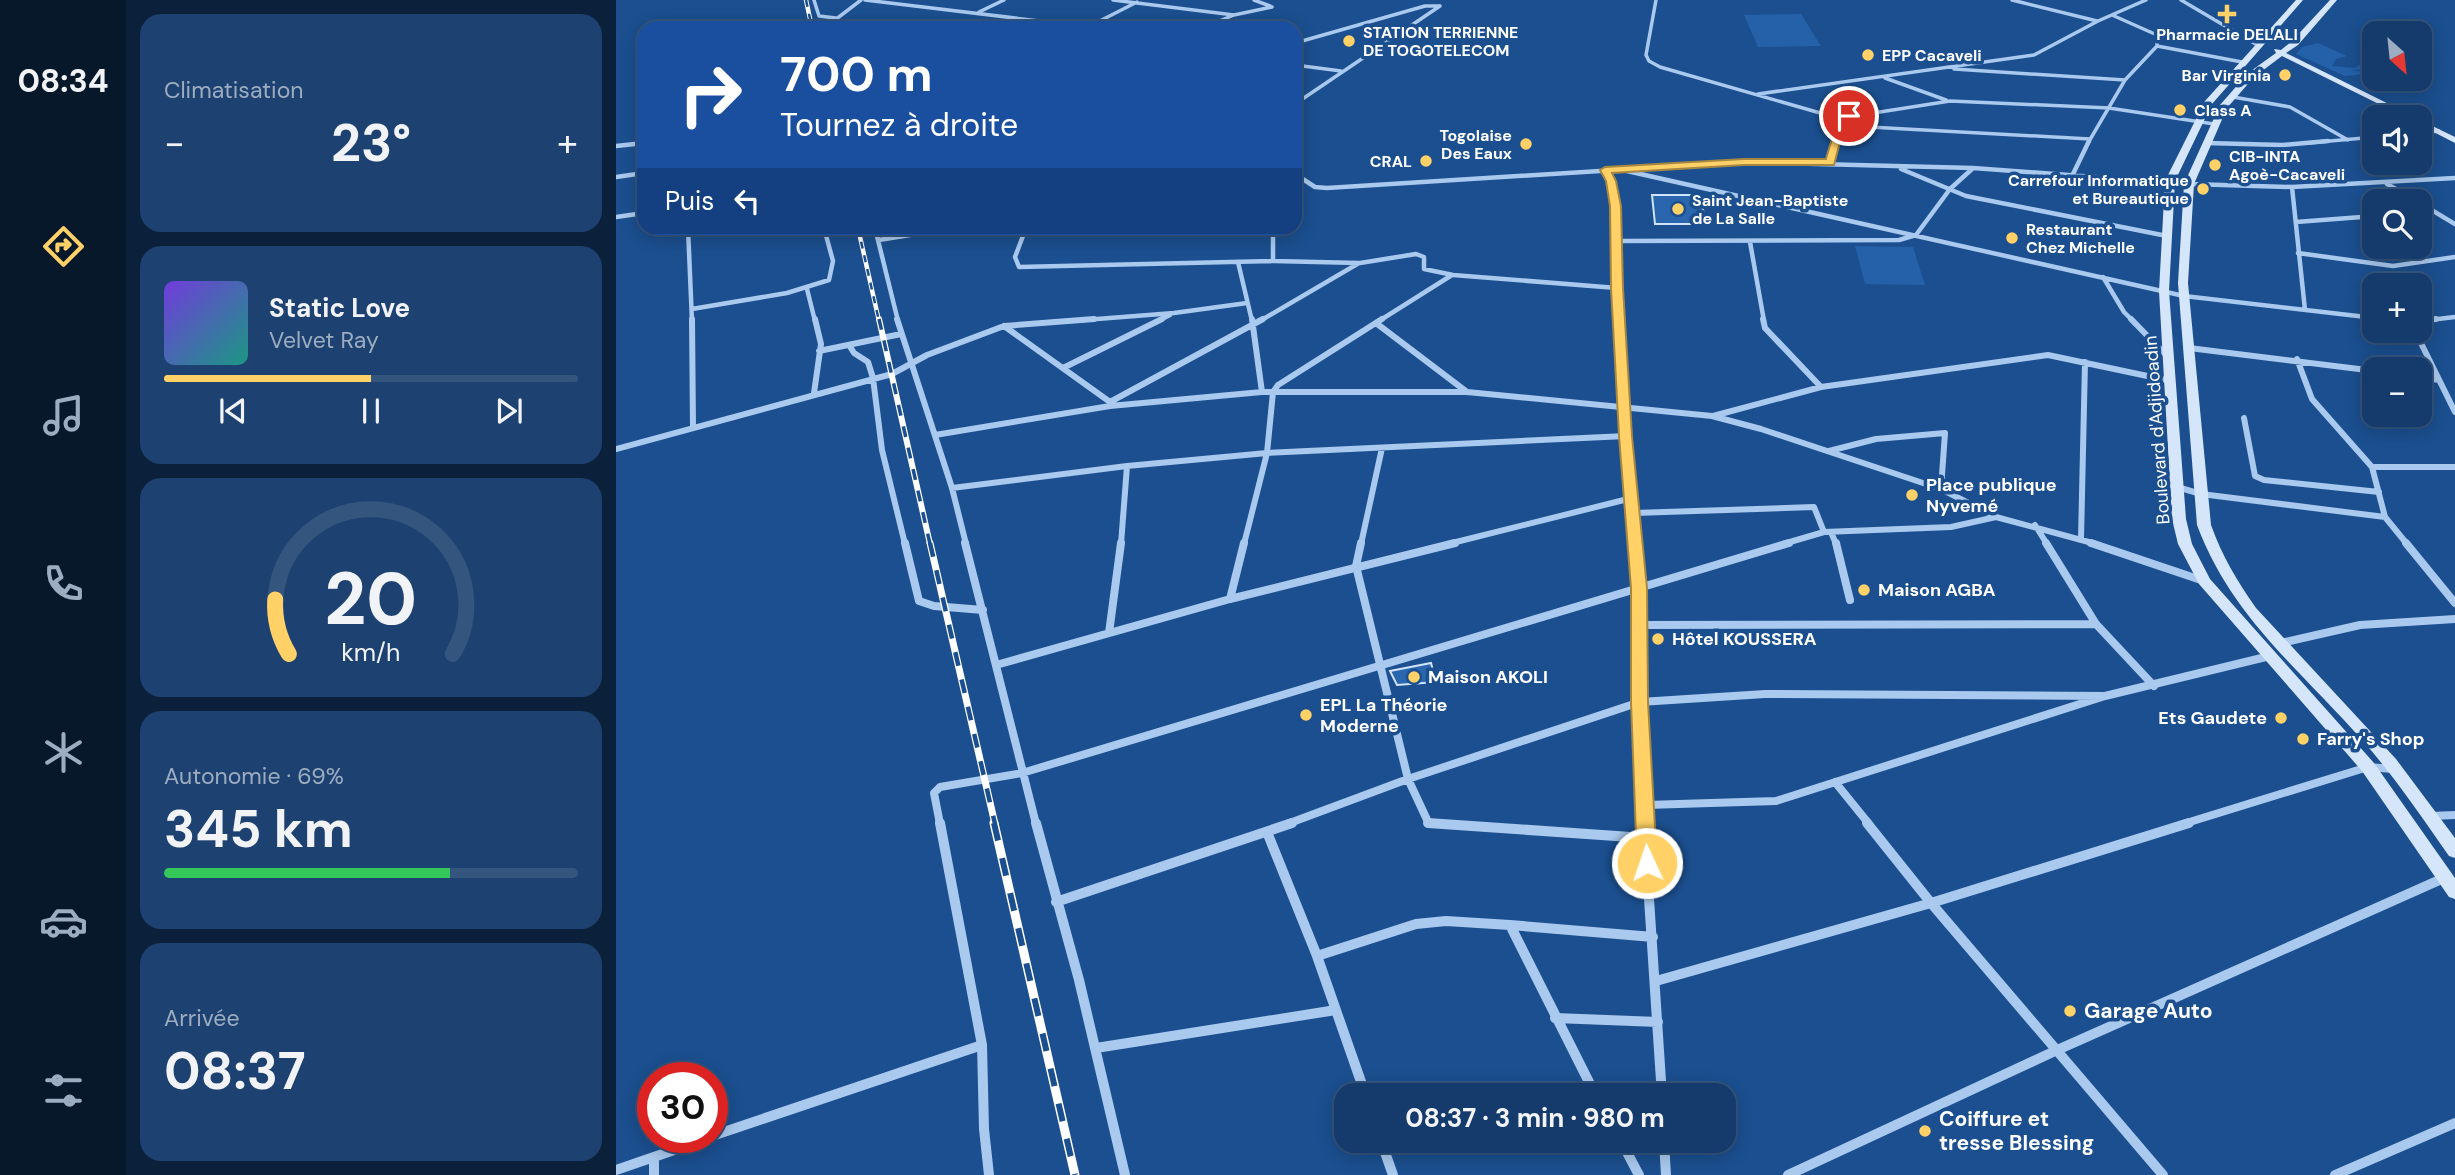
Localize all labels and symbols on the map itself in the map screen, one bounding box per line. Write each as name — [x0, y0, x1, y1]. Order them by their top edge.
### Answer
marker: Pharmacie DELALI — [2219, 6, 2235, 22]
north arrow — [2362, 21, 2432, 91]
place label: STATION TERRIENNE DE TOGOTELECOM — [1363, 22, 1518, 61]
place label: Pharmacie DELALI — [2156, 24, 2298, 45]
marker: STATION TERRIENNE DE TOGOTELECOM — [1341, 33, 1357, 49]
place label: EPP Cacaveli — [1882, 45, 1982, 66]
marker: EPP Cacaveli — [1860, 47, 1876, 63]
place label: Bar Virginia — [2182, 65, 2271, 86]
marker: Bar Virginia — [2277, 67, 2293, 83]
pin — [1819, 86, 1879, 146]
place label: Class A — [2194, 100, 2252, 121]
marker: Class A — [2172, 102, 2188, 118]
place label: Togolaise Des Eaux — [1439, 125, 1512, 164]
marker: Togolaise Des Eaux — [1518, 136, 1534, 152]
place label: CIB-INTA Agoè-Cacaveli — [2229, 146, 2345, 185]
place label: CRAL — [1370, 151, 1412, 172]
marker: CRAL — [1418, 153, 1434, 169]
marker: CIB-INTA Agoè-Cacaveli — [2207, 157, 2223, 173]
place label: Carrefour Informatique et Bureautique — [2008, 170, 2189, 209]
marker: Carrefour Informatique et Bureautique — [2195, 181, 2211, 197]
place label: Saint Jean-Baptiste de La Salle — [1692, 190, 1848, 229]
marker: Saint Jean-Baptiste de La Salle — [1670, 201, 1686, 217]
place label: Restaurant Chez Michelle — [2026, 219, 2135, 258]
marker: Restaurant Chez Michelle — [2004, 230, 2020, 246]
street label: Boulevard d'Adjidoadin — [2138, 335, 2176, 525]
place label: Place publique Nyvemé — [1926, 473, 2057, 518]
marker: Place publique Nyvemé — [1904, 487, 1920, 503]
place label: Maison AGBA — [1878, 578, 1996, 602]
marker: Maison AGBA — [1856, 582, 1872, 598]
place label: Hôtel KOUSSERA — [1672, 627, 1817, 651]
marker: Hôtel KOUSSERA — [1650, 631, 1666, 647]
place label: Maison AKOLI — [1428, 665, 1548, 689]
marker: Maison AKOLI — [1406, 669, 1422, 685]
place label: EPL La Théorie Moderne — [1320, 693, 1448, 738]
place label: Ets Gaudete — [2158, 706, 2267, 730]
marker: EPL La Théorie Moderne — [1298, 707, 1314, 723]
marker: Ets Gaudete — [2273, 710, 2289, 726]
place label: Farry's Shop — [2317, 727, 2425, 751]
marker: Farry's Shop — [2295, 731, 2311, 747]
position arrow — [1610, 826, 1684, 900]
place label: Garage Auto — [2084, 997, 2212, 1025]
marker: Garage Auto — [2062, 1003, 2078, 1019]
speed limit sign: 30 — [637, 1062, 728, 1153]
place label: Coiffure et tresse Blessing — [1939, 1105, 2094, 1157]
marker: Coiffure et tresse Blessing — [1917, 1123, 1933, 1139]

